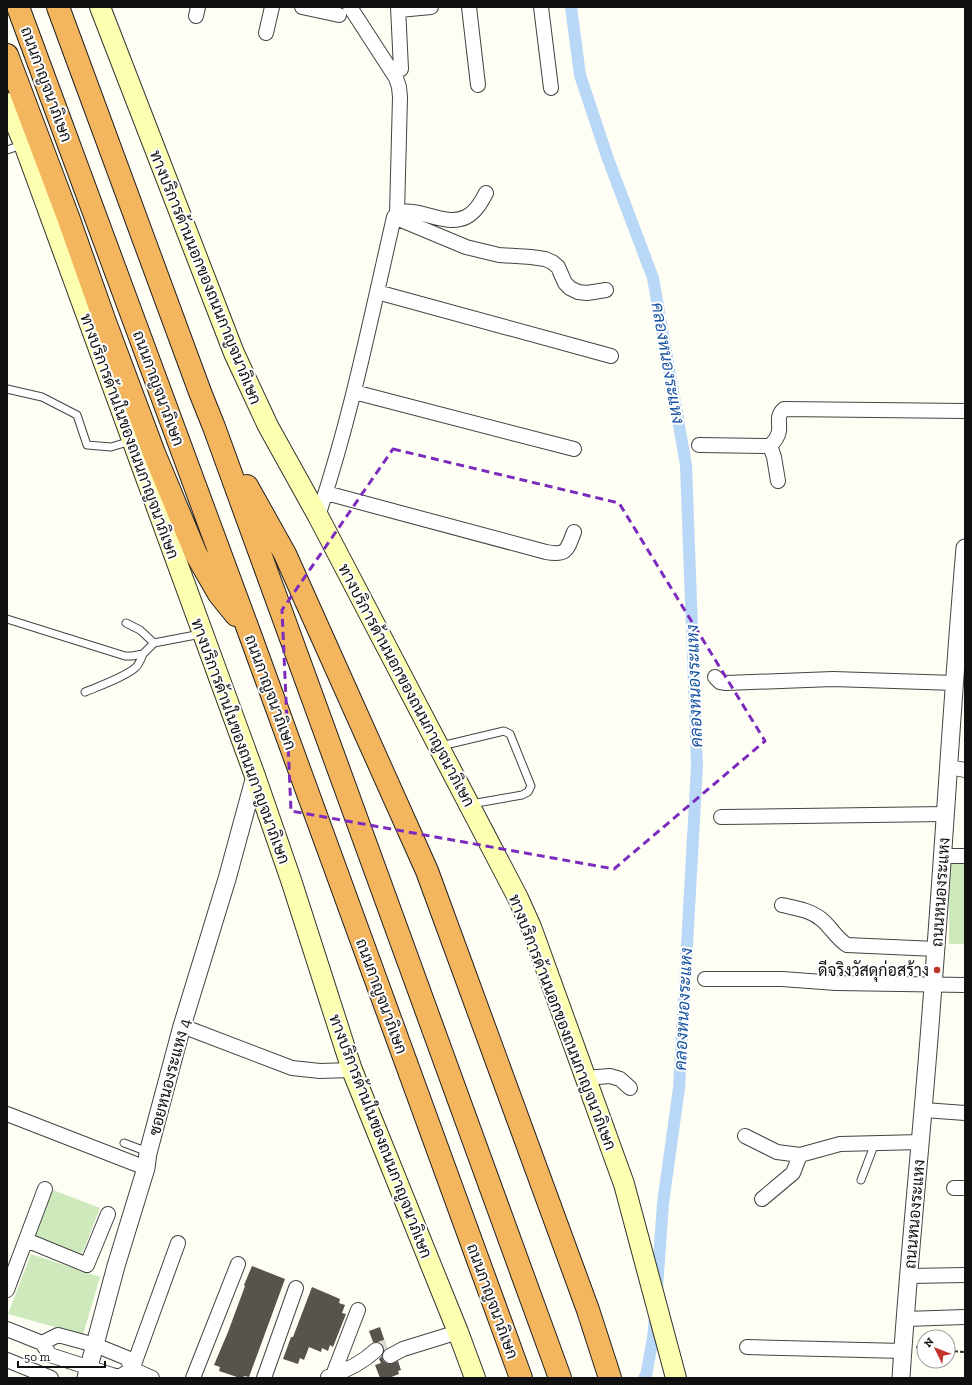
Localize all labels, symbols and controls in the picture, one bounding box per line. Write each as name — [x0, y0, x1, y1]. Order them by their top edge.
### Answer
street label: ถนนกาญจนาภิเษก — [17, 24, 76, 145]
street label: ทางบริการด้านนอกของถนนกาญจนาภิเษก — [146, 147, 266, 407]
water label: คลองหนองระแหง — [647, 301, 689, 425]
street label: ทางบริการด้านในของถนนกาญจนาภิเษก — [76, 310, 185, 561]
street label: ถนนกาญจนาภิเษก — [129, 328, 189, 448]
street label: ทางบริการด้านนอกของถนนกาญจนาภิเษก — [334, 560, 480, 810]
street label: ทางบริการด้านในของถนนกาญจนาภิเษก — [187, 615, 296, 866]
water label: คลองหนองระแหง — [682, 624, 706, 748]
street label: ถนนกาญจนาภิเษก — [241, 632, 300, 753]
street label: ถนนหนองระแหง — [927, 837, 954, 947]
street label: ทางบริการด้านนอกของถนนกาญจนาภิเษก — [505, 891, 621, 1153]
street label: ถนนกาญจนาภิเษก — [352, 936, 411, 1057]
water label: คลองหนองระแหง — [670, 947, 696, 1071]
place label: ดีจริงวัสดุก่อสร้าง — [818, 959, 929, 982]
marker: ดีจริงวัสดุก่อสร้าง — [932, 965, 942, 975]
street label: ทางบริการด้านในของถนนกาญจนาภิเษก — [325, 1011, 438, 1261]
street label: ซอยหนองระแหง 4 — [145, 1016, 194, 1138]
street label: ถนนหนองระแหง — [900, 1159, 929, 1270]
street label: ถนนกาญจนาภิเษก — [463, 1241, 522, 1362]
north arrow — [916, 1329, 956, 1369]
text: N — [921, 1335, 937, 1350]
scale bar — [18, 1343, 105, 1369]
text: 50 m — [24, 1350, 51, 1364]

